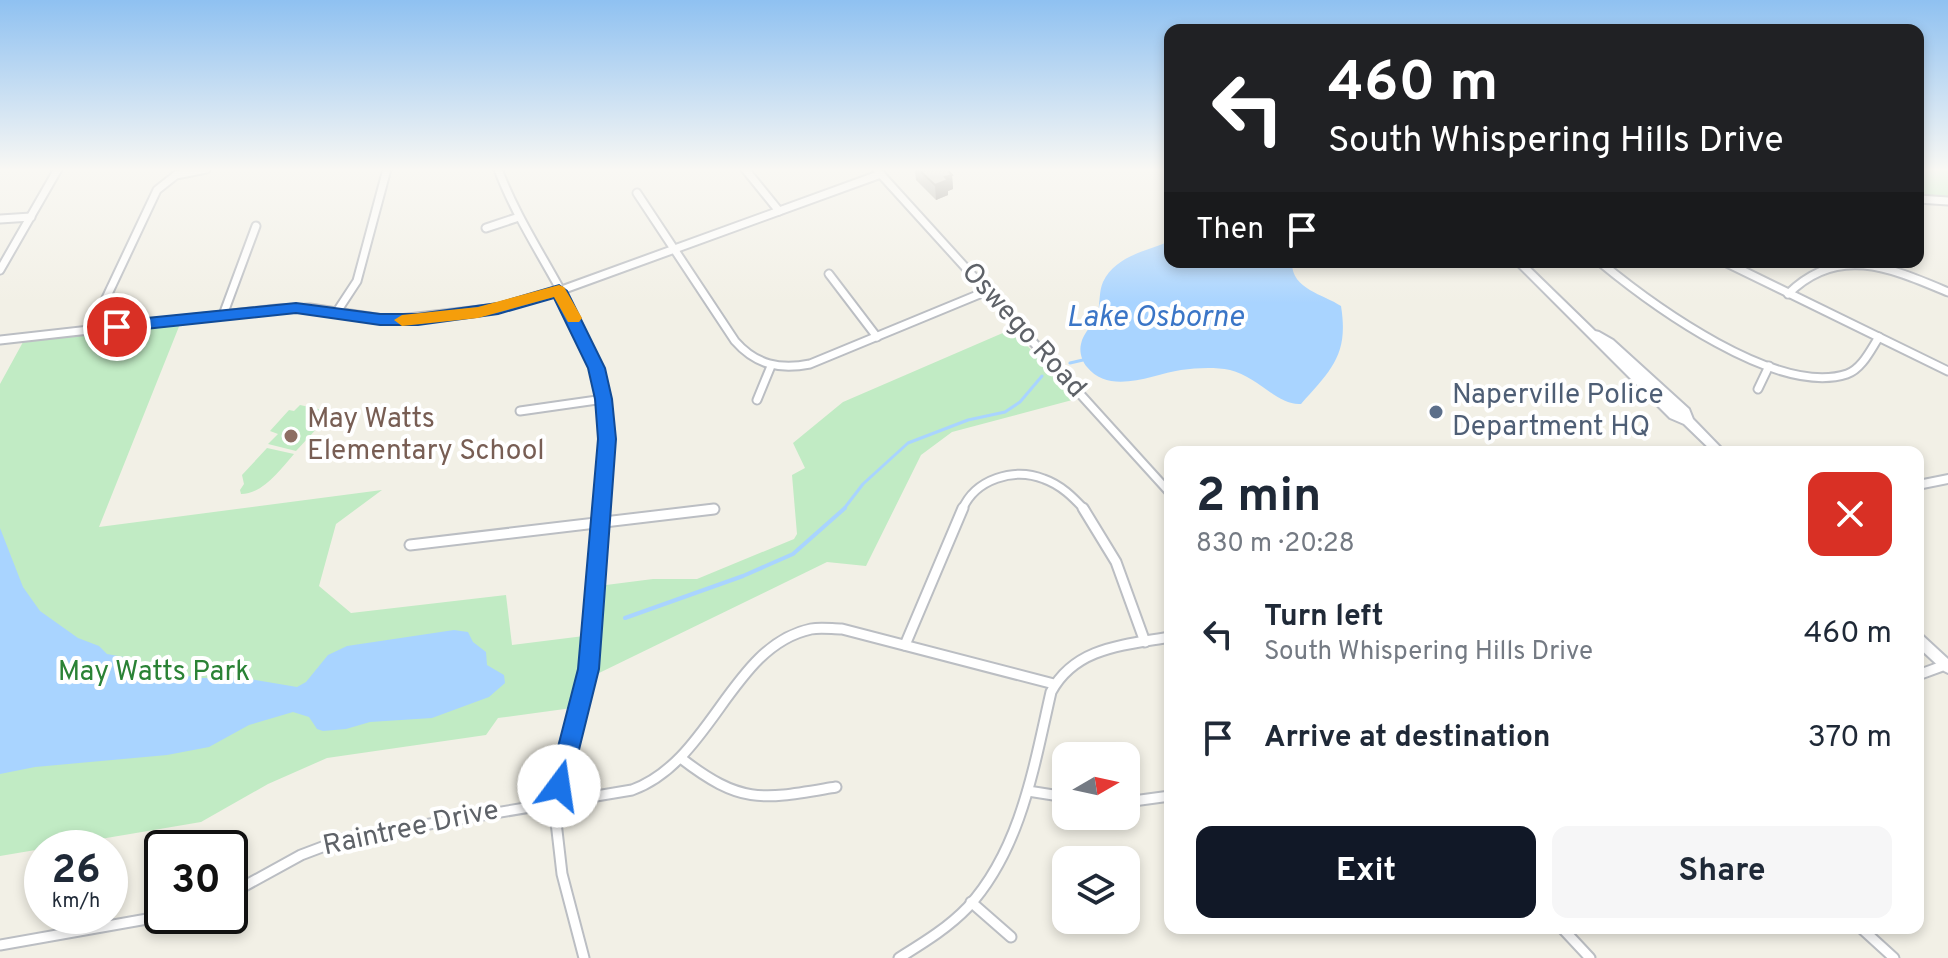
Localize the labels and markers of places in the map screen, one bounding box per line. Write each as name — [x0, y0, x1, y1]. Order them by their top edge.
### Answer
pin — [83, 293, 151, 361]
place label: Naperville Police Department HQ — [1452, 378, 1664, 446]
place label: May Watts Elementary School — [307, 402, 545, 470]
marker: Naperville Police Department HQ — [1427, 403, 1445, 421]
marker: May Watts Elementary School — [282, 427, 300, 445]

